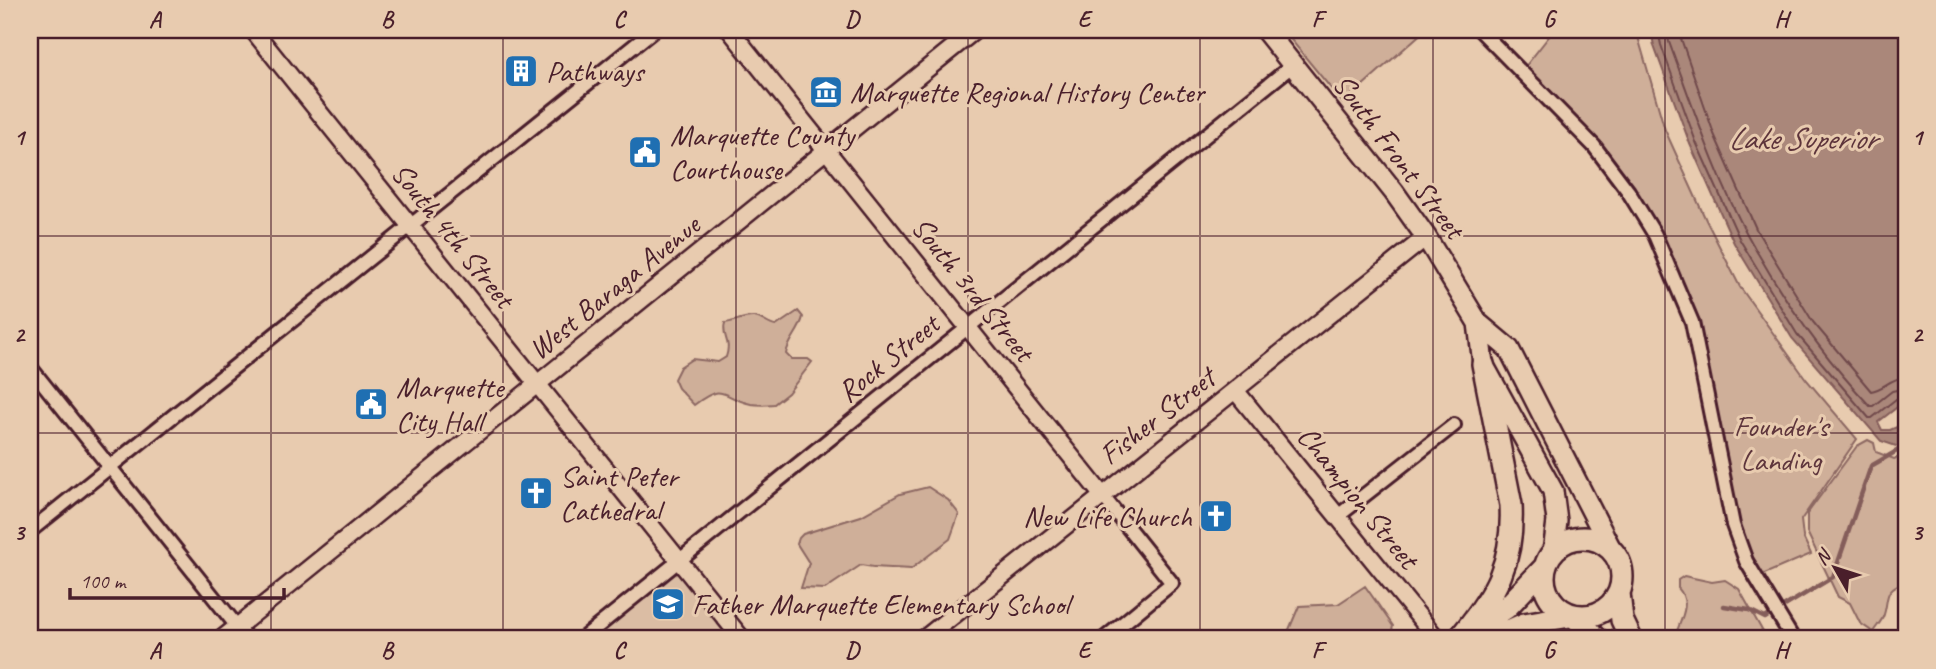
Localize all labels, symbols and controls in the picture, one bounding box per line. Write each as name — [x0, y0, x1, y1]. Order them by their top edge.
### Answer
text: A — [149, 5, 163, 34]
text: B — [381, 5, 395, 34]
text: C — [614, 5, 628, 34]
text: D — [845, 5, 861, 34]
text: E — [1078, 5, 1094, 34]
text: F — [1312, 5, 1328, 34]
text: G — [1543, 5, 1558, 34]
text: H — [1774, 5, 1792, 34]
building icon: Pathways — [502, 52, 540, 90]
place label: Pathways — [546, 52, 646, 90]
street label: South Front Street — [1325, 66, 1475, 248]
museum icon: Marquette Regional History Center — [807, 73, 845, 111]
place label: Marquette Regional History Center — [850, 73, 1206, 111]
place label: Marquette County Courthouse — [670, 116, 857, 188]
water label: Lake Superior — [1728, 118, 1881, 159]
text: 1 — [14, 123, 27, 152]
text: 1 — [1912, 123, 1925, 152]
public building icon: Marquette County Courthouse — [626, 133, 664, 171]
street label: South 4th Street — [383, 155, 525, 318]
street label: West Baraga Avenue — [521, 205, 709, 368]
street label: South 3rd Street — [903, 209, 1045, 371]
street label: Rock Street — [829, 304, 949, 411]
text: 2 — [14, 320, 27, 349]
text: 2 — [1912, 320, 1925, 349]
street label: Fisher Street — [1092, 356, 1226, 473]
place label: Marquette City Hall — [396, 368, 506, 440]
public building icon: Marquette City Hall — [352, 385, 390, 423]
park label: Founder's Landing — [1734, 407, 1831, 479]
street label: Champion Street — [1289, 418, 1429, 578]
place label: Saint Peter Cathedral — [560, 457, 681, 529]
church icon: Saint Peter Cathedral — [517, 474, 555, 512]
place label: New Life Church — [1023, 497, 1192, 535]
church icon: New Life Church — [1197, 497, 1235, 535]
text: 3 — [14, 518, 27, 547]
text: 3 — [1912, 518, 1925, 547]
north arrow — [1800, 532, 1870, 602]
text: N — [1810, 543, 1838, 570]
scale bar — [70, 557, 284, 601]
text: 100 m — [80, 568, 127, 594]
school or university icon: Father Marquette Elementary School — [649, 585, 687, 623]
place label: Father Marquette Elementary School — [692, 585, 1074, 623]
text: A — [149, 636, 163, 665]
text: B — [381, 636, 395, 665]
text: C — [614, 636, 628, 665]
text: D — [845, 636, 861, 665]
text: E — [1078, 636, 1094, 665]
text: F — [1312, 636, 1328, 665]
text: G — [1543, 636, 1558, 665]
text: H — [1774, 636, 1792, 665]

